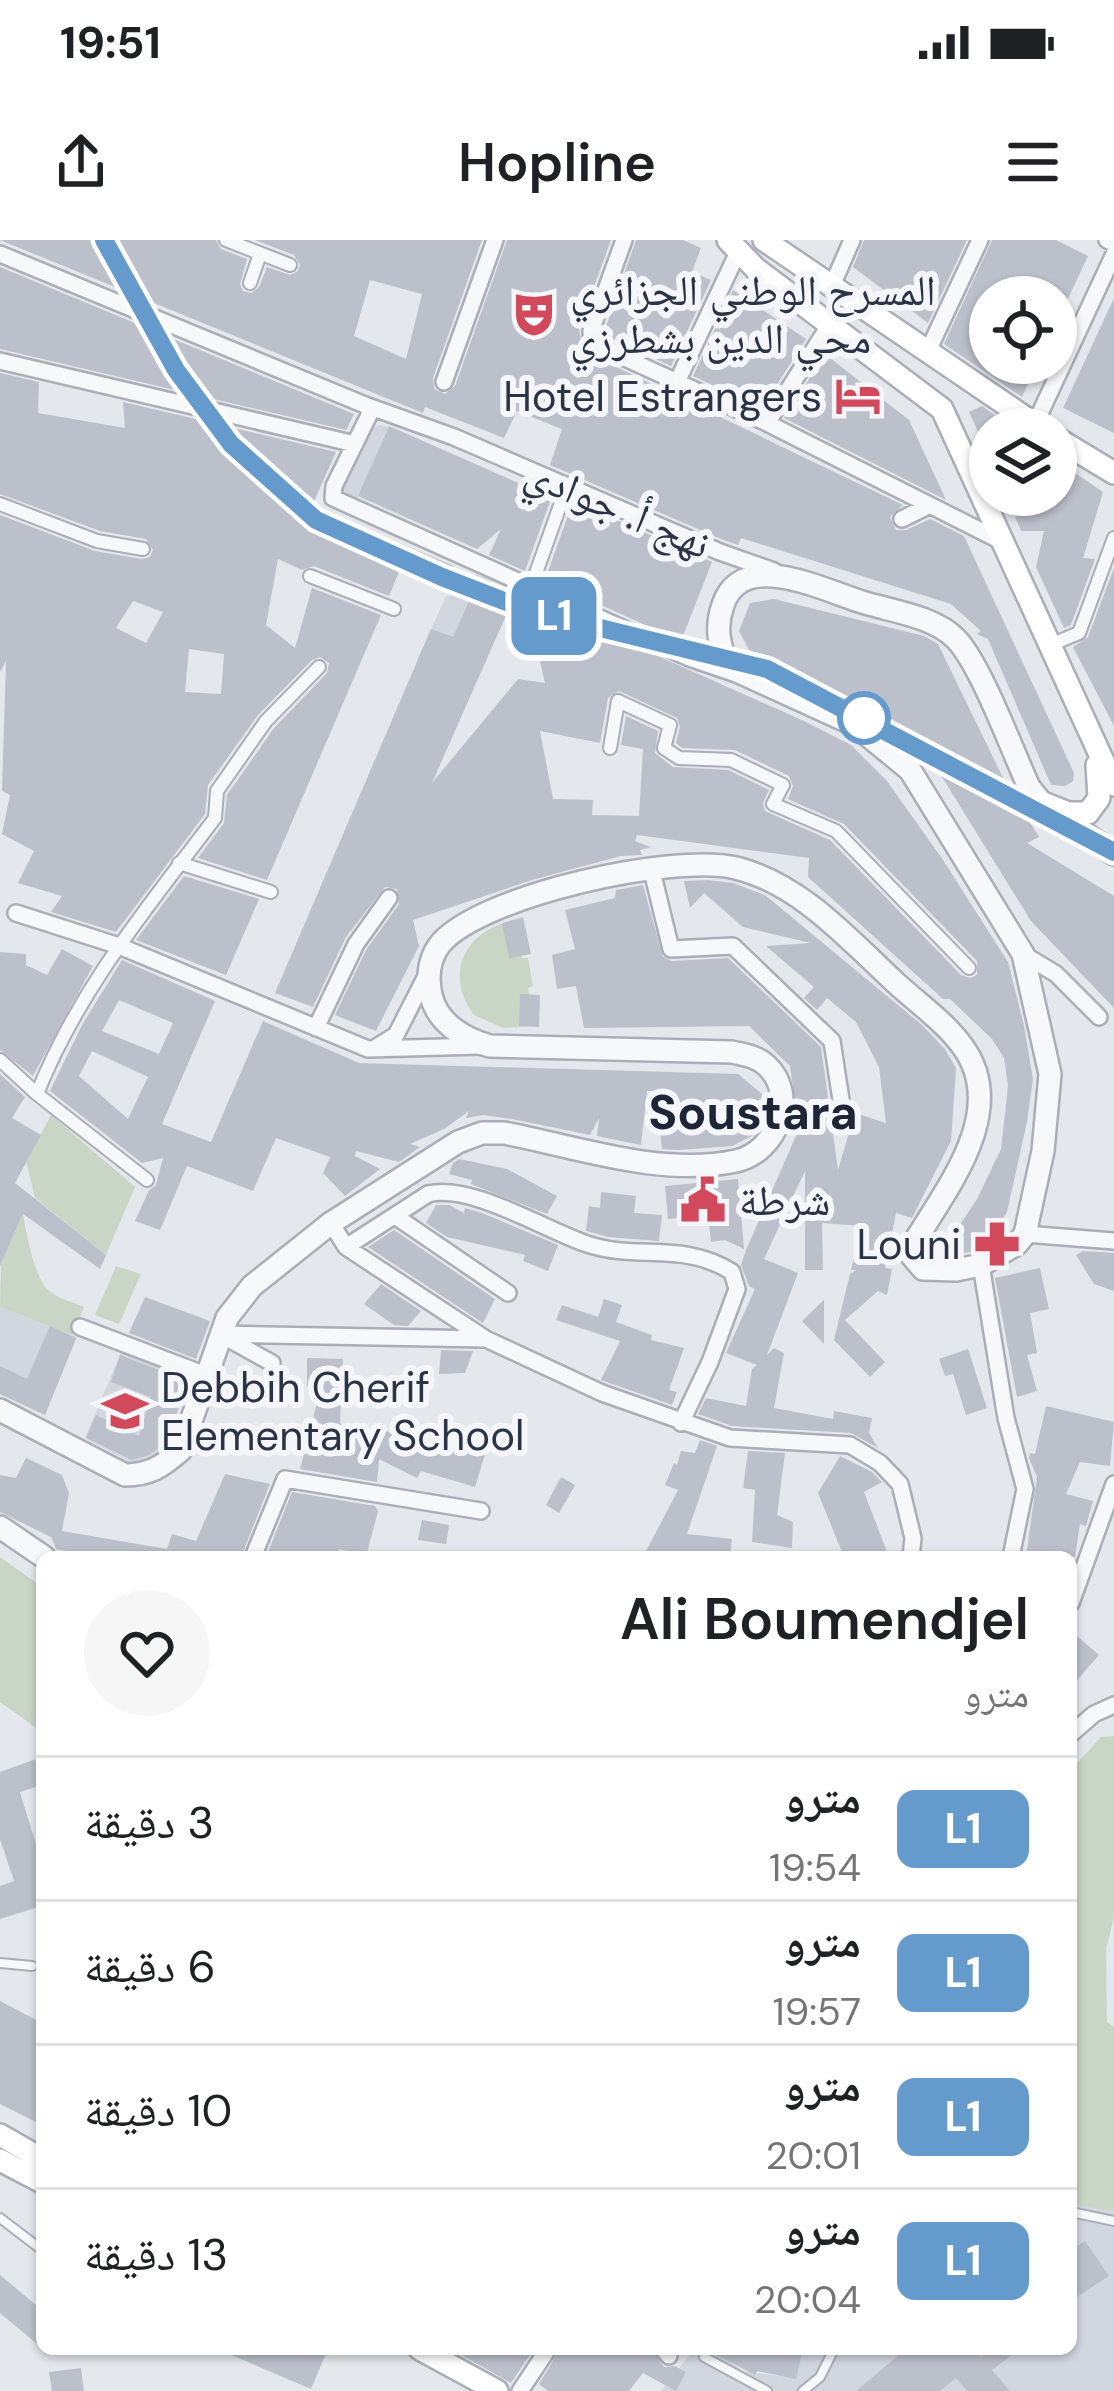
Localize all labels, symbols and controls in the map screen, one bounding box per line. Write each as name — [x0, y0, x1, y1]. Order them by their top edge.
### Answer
text: 19:51 — [60, 13, 161, 72]
text: Hopline — [458, 127, 656, 198]
icon: share — [48, 129, 114, 195]
icon: menu — [1000, 129, 1066, 195]
place label: المسرح الوطني الجزائري محي الدين بشطرزي — [570, 263, 936, 371]
map controls — [969, 276, 1077, 516]
button: locate — [969, 276, 1077, 384]
theatre icon: المسرح الوطني الجزائري محي الدين بشطرزي — [509, 289, 559, 339]
place label: Hotel Estrangers — [503, 369, 822, 424]
hotel icon: Hotel Estrangers — [833, 371, 883, 421]
button: layers — [969, 408, 1077, 516]
street label: نهج أ. جوادي — [515, 444, 719, 577]
line badge: L1 — [500, 577, 608, 655]
text: L1 — [535, 588, 573, 643]
unlabelled marker — [839, 693, 889, 743]
district label: Soustara — [648, 1081, 858, 1144]
place label: شرطة — [739, 1173, 830, 1228]
public building icon: شرطة — [678, 1175, 728, 1225]
place label: Louni — [857, 1217, 961, 1272]
pharmacy icon: Louni — [972, 1219, 1022, 1269]
place label: Debbih Cherif Elementary School — [161, 1360, 524, 1463]
school or university icon: Debbih Cherif Elementary School — [100, 1386, 150, 1436]
text: Ali Boumendjel — [620, 1582, 1029, 1657]
button: heart — [84, 1590, 210, 1716]
text: مترو — [963, 1668, 1029, 1719]
text: مترو — [783, 1768, 861, 1827]
text: 3 دقيقة — [84, 1793, 214, 1852]
text: L1 — [944, 1801, 982, 1856]
text: 19:54 — [769, 1842, 861, 1893]
text: مترو — [783, 1912, 861, 1971]
text: 6 دقيقة — [84, 1937, 216, 1996]
text: L1 — [944, 1945, 982, 2000]
text: 19:57 — [773, 1986, 861, 2037]
text: مترو — [783, 2056, 861, 2115]
text: 10 دقيقة — [84, 2081, 232, 2140]
text: L1 — [944, 2089, 982, 2144]
text: 20:01 — [766, 2130, 861, 2181]
text: مترو — [783, 2200, 861, 2259]
text: 13 دقيقة — [84, 2225, 228, 2284]
text: L1 — [944, 2233, 982, 2288]
text: 20:04 — [754, 2274, 861, 2325]

